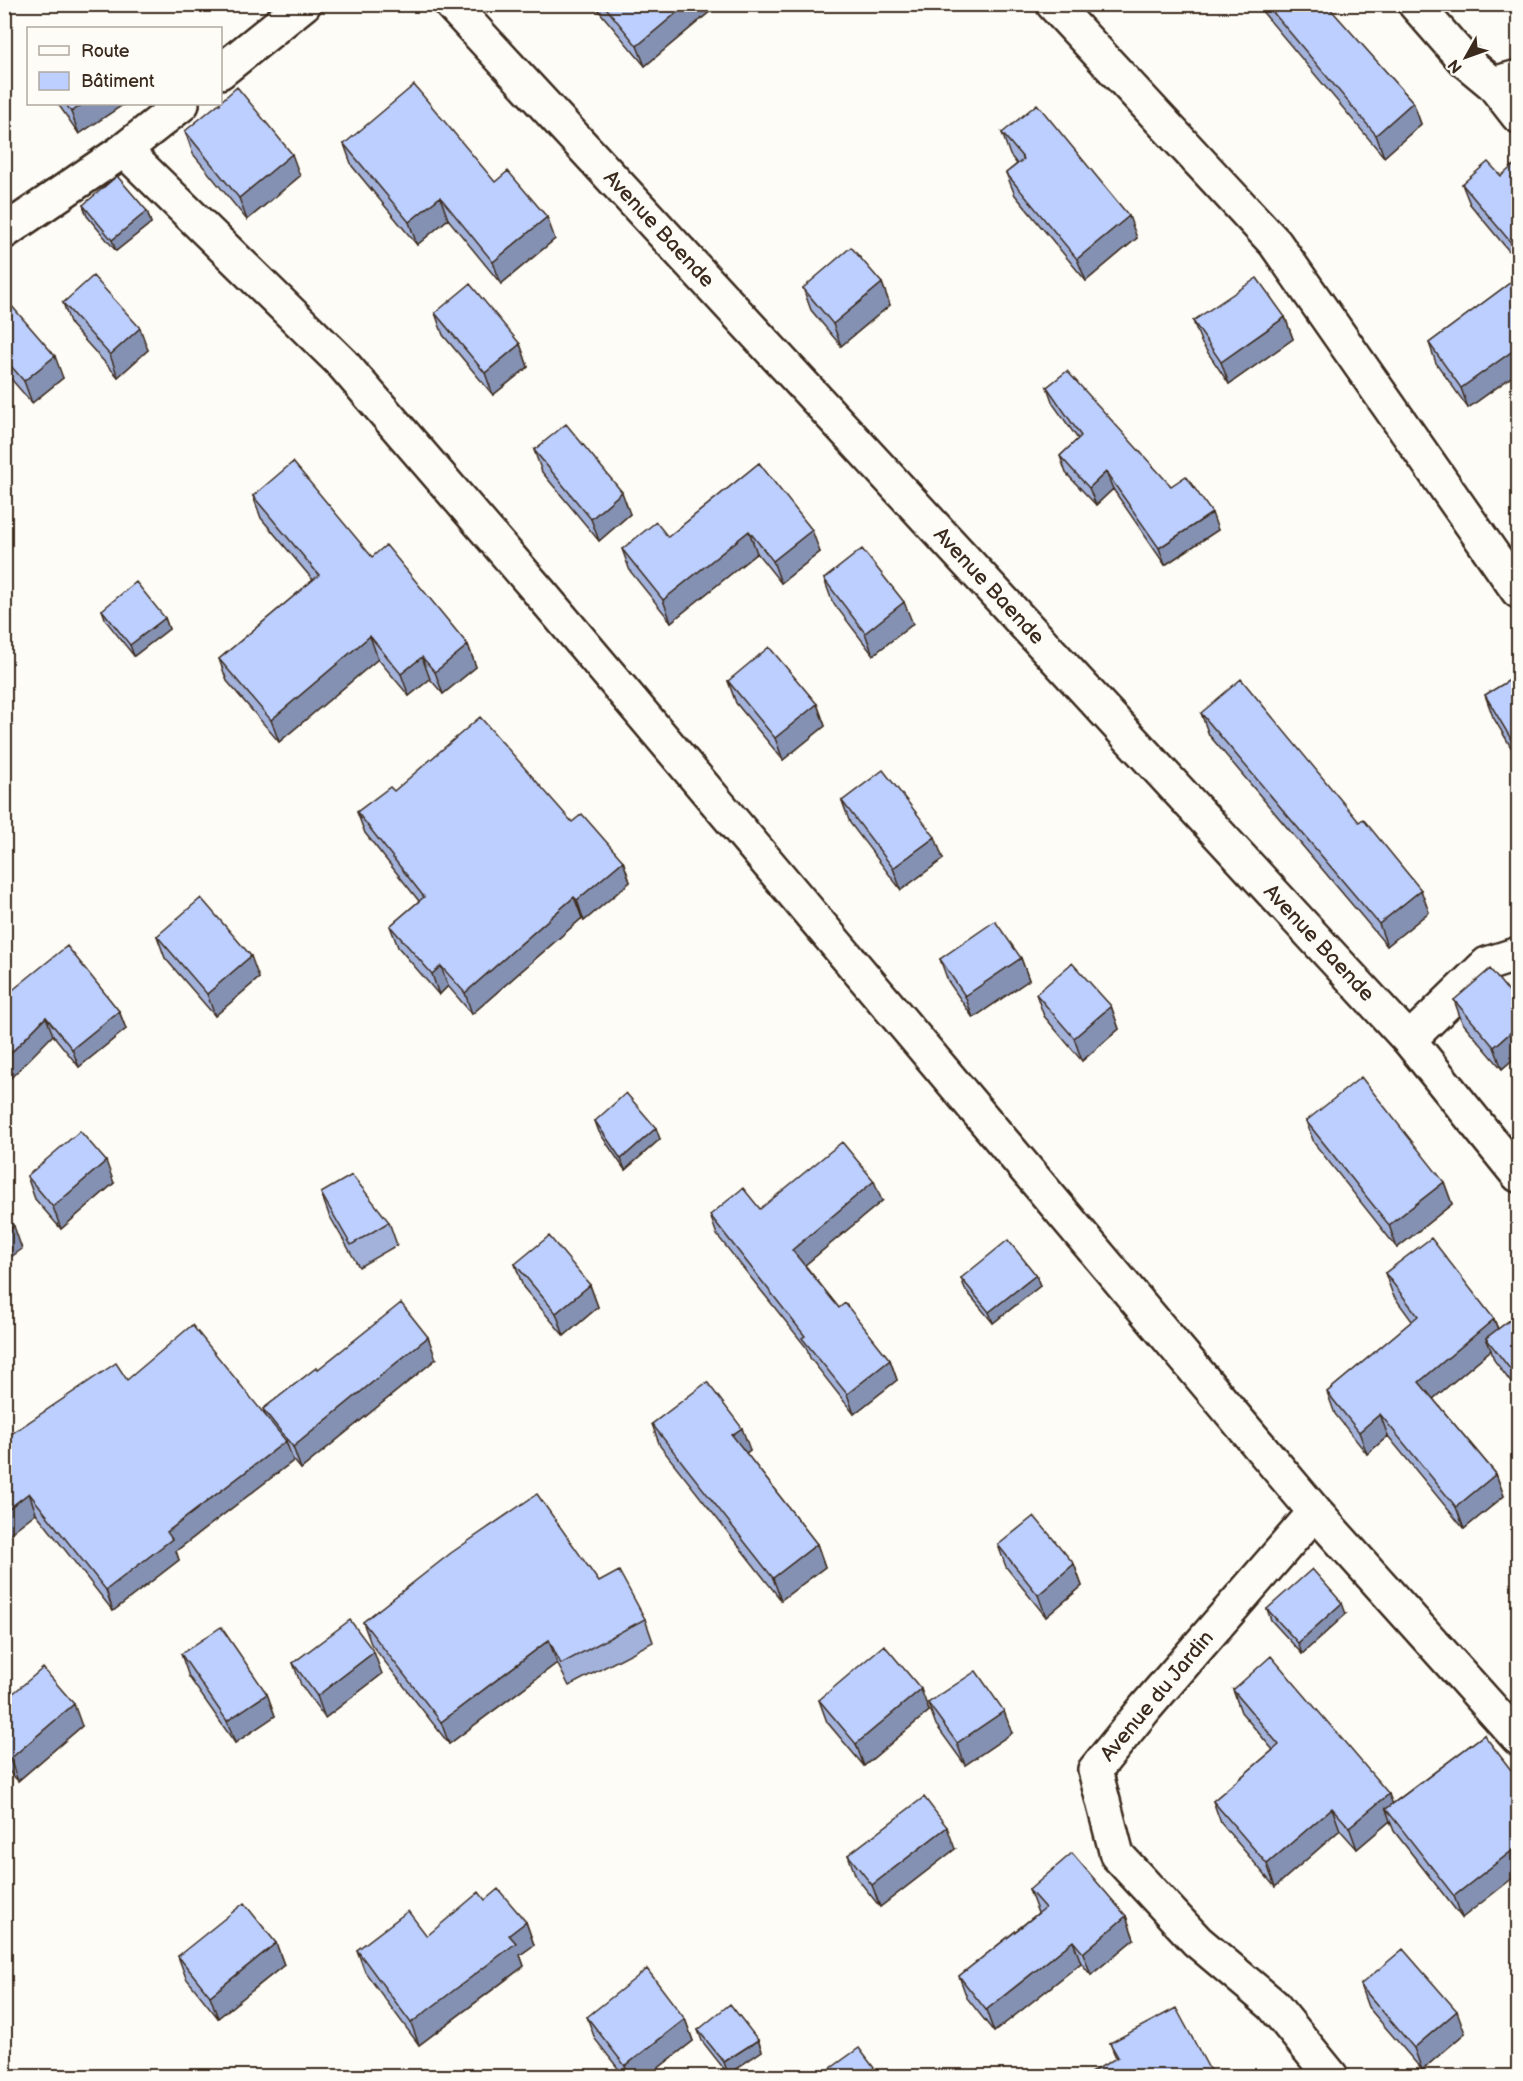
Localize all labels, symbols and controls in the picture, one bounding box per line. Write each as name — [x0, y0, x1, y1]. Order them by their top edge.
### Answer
legend — [27, 27, 222, 105]
north arrow — [1436, 27, 1496, 87]
text: Route — [81, 41, 130, 62]
text: N — [1445, 55, 1467, 76]
text: Bâtiment — [81, 71, 155, 92]
street label: Avenue Baende — [598, 165, 720, 293]
street label: Avenue Baende — [928, 522, 1050, 650]
street label: Avenue Baende — [1258, 879, 1380, 1007]
street label: Avenue du Jardin — [1095, 1626, 1219, 1766]

